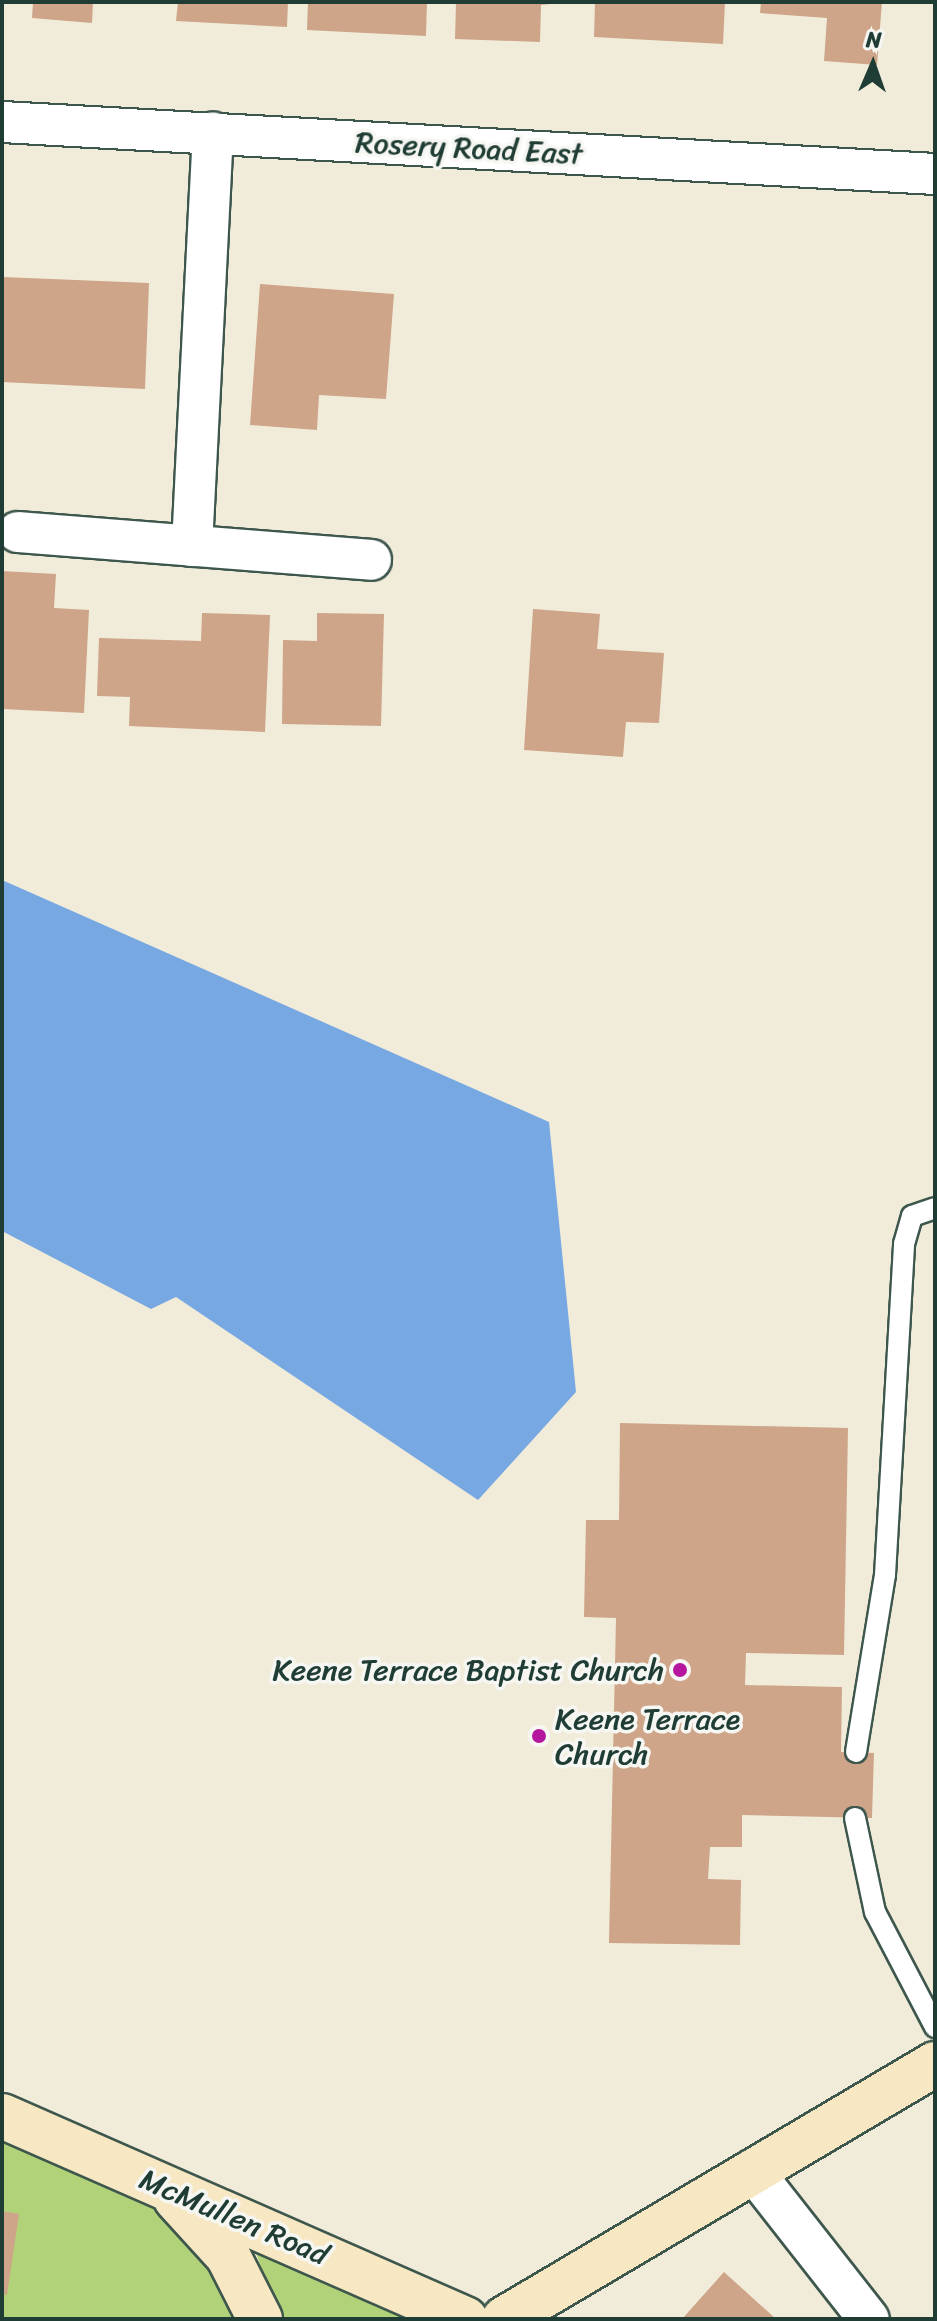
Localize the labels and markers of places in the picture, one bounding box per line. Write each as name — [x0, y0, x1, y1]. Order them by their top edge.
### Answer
place label: Keene Terrace Baptist Church — [272, 1652, 664, 1688]
marker: Keene Terrace Baptist Church — [671, 1661, 689, 1679]
place label: Keene Terrace Church — [555, 1701, 741, 1772]
marker: Keene Terrace Church — [530, 1727, 548, 1745]

